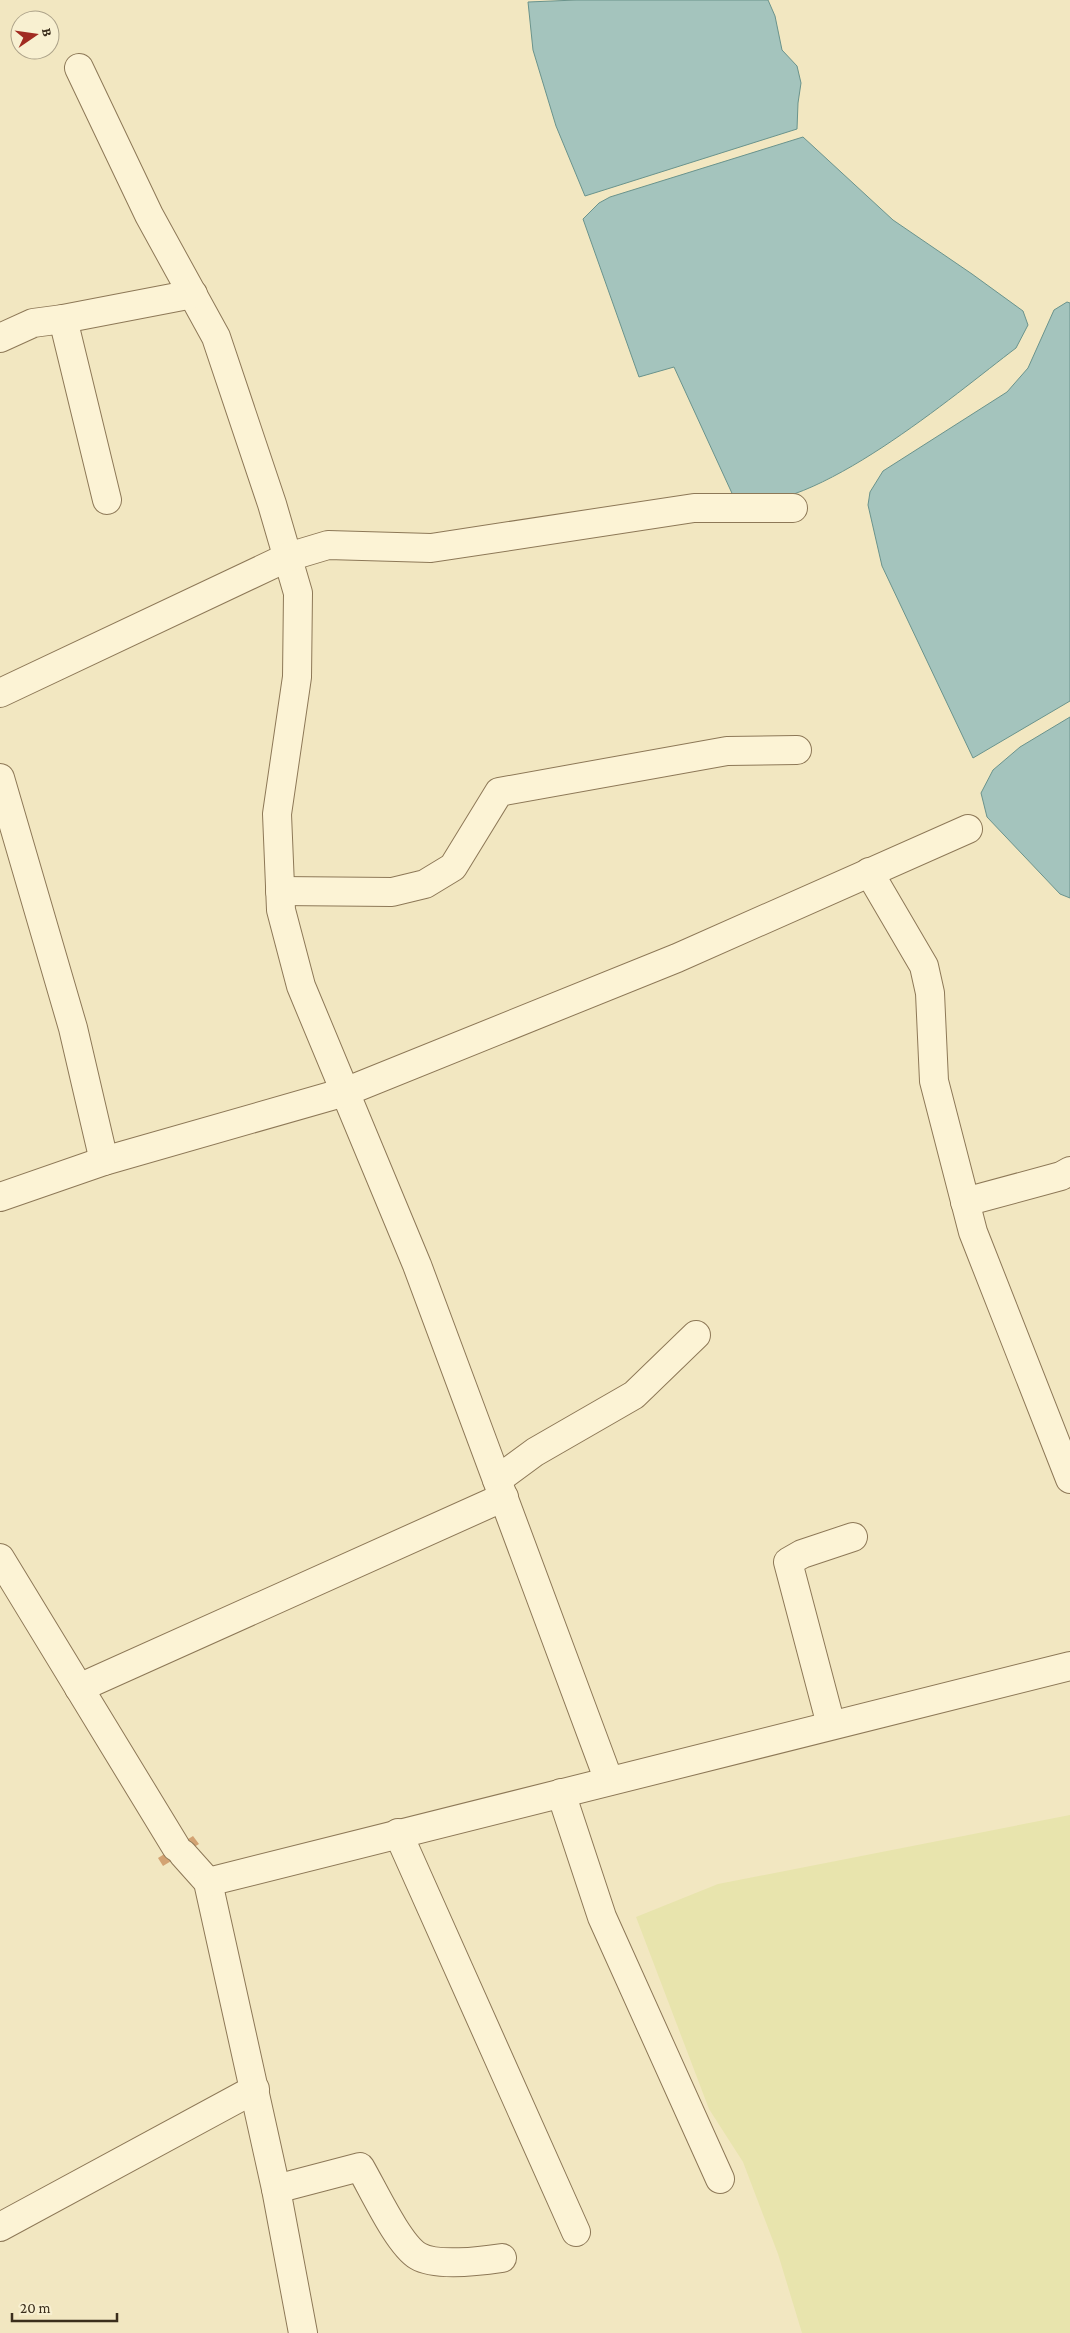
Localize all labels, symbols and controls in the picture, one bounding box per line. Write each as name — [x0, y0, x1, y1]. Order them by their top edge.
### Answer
north arrow — [10, 10, 60, 60]
text: B — [39, 26, 56, 38]
scale bar — [12, 2290, 118, 2322]
text: 20 m — [20, 2300, 51, 2316]

